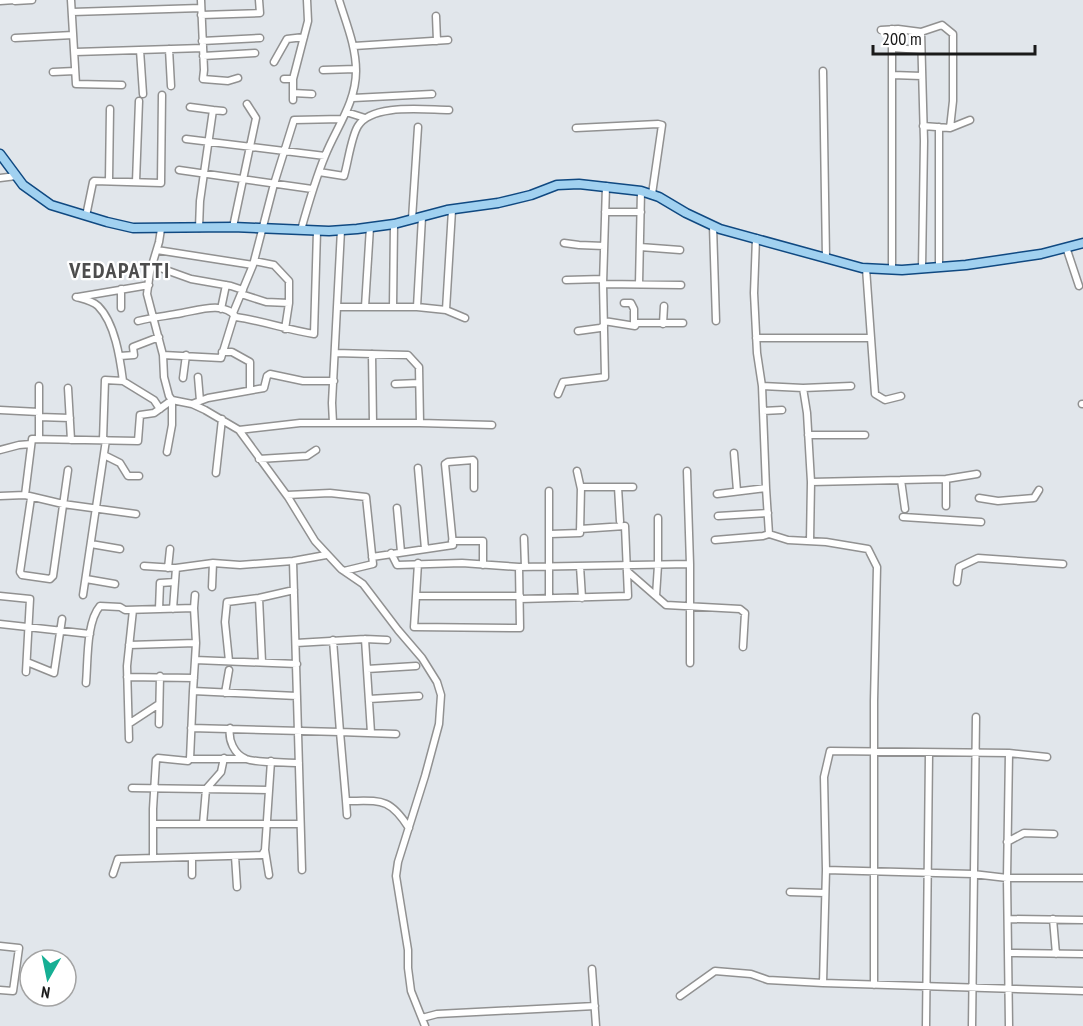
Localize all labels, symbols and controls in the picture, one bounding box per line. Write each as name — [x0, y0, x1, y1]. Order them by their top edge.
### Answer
scale bar — [873, 18, 1035, 56]
text: 200 m — [882, 27, 922, 50]
district label: VEDAPATTI — [68, 256, 171, 284]
north arrow — [18, 948, 78, 1008]
text: N — [40, 982, 51, 1003]

